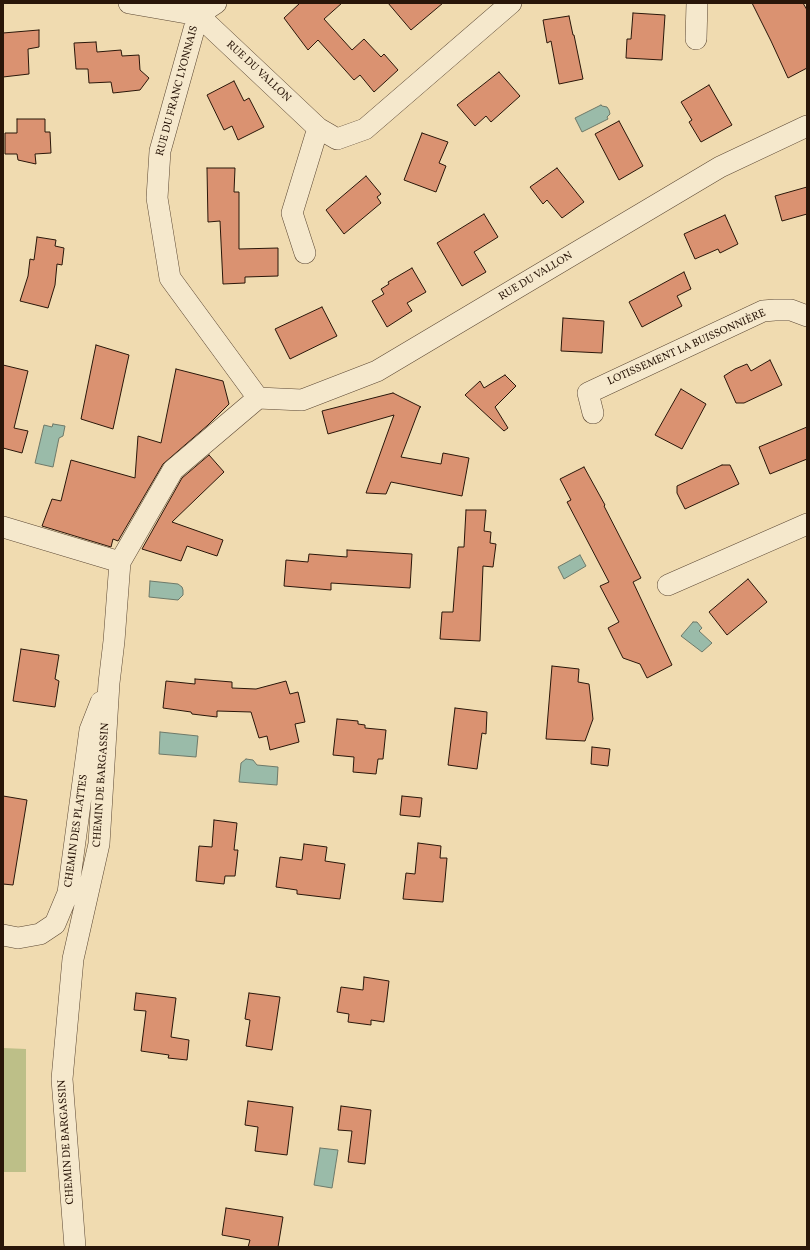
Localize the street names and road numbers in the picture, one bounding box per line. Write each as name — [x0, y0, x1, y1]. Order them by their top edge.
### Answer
street label: RUE DU FRANC LYONNAIS — [154, 24, 202, 158]
street label: RUE DU VALLON — [223, 39, 293, 105]
street label: RUE DU VALLON — [497, 250, 575, 304]
street label: LOTISSEMENT LA BUISSONNIÈRE — [606, 307, 768, 389]
street label: CHEMIN DE BARGASSIN — [91, 722, 113, 848]
street label: CHEMIN DES PLATTES — [63, 773, 91, 889]
street label: CHEMIN DE BARGASSIN — [56, 1079, 78, 1205]

